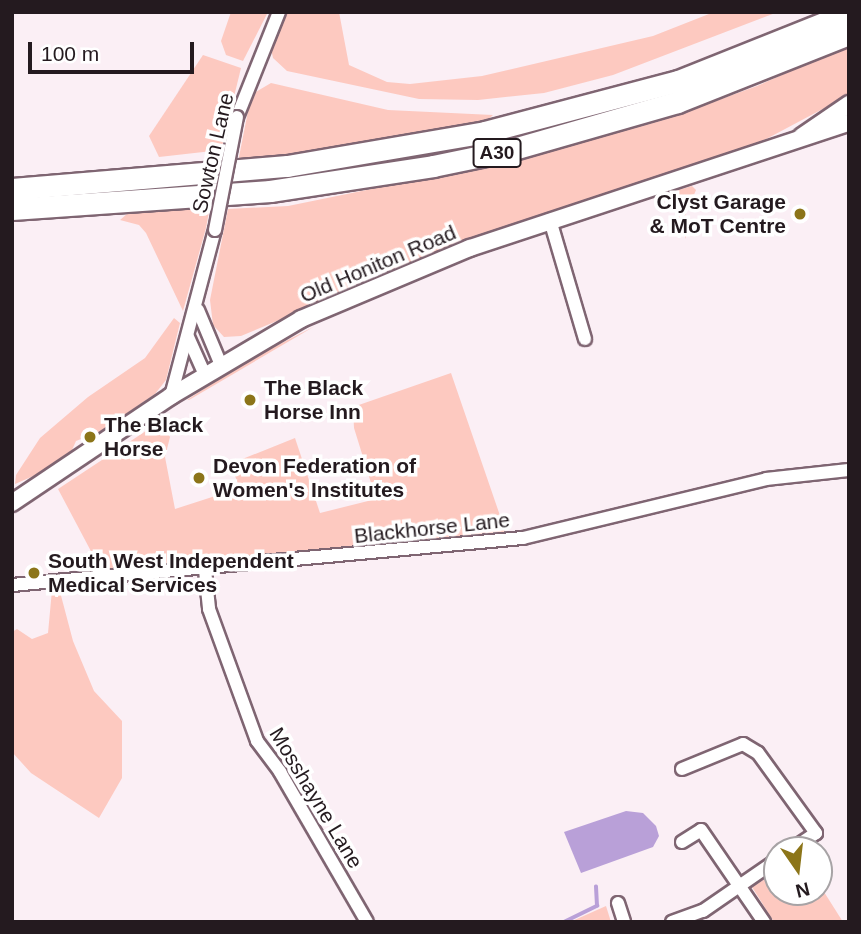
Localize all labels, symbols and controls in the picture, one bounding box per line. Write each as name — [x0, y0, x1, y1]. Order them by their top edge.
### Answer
scale bar — [32, 28, 198, 72]
text: 100 m — [41, 42, 99, 65]
street label: Sowton Lane — [187, 90, 239, 216]
road number: A30 — [472, 138, 522, 168]
place label: Clyst Garage & MoT Centre — [650, 189, 786, 239]
marker: Clyst Garage & MoT Centre — [792, 206, 808, 222]
street label: Old Honiton Road — [296, 220, 460, 308]
place label: The Black Horse Inn — [264, 375, 363, 425]
marker: The Black Horse Inn — [242, 392, 258, 408]
place label: The Black Horse — [104, 412, 203, 462]
marker: The Black Horse — [82, 429, 98, 445]
place label: Devon Federation of Women's Institutes — [213, 453, 416, 503]
marker: Devon Federation of Women's Institutes — [191, 470, 207, 486]
street label: Blackhorse Lane — [353, 507, 511, 549]
place label: South West Independent Medical Services — [48, 548, 294, 598]
marker: South West Independent Medical Services — [26, 565, 42, 581]
street label: Mosshayne Lane — [264, 723, 368, 873]
north arrow — [763, 836, 833, 906]
text: N — [794, 878, 812, 902]

